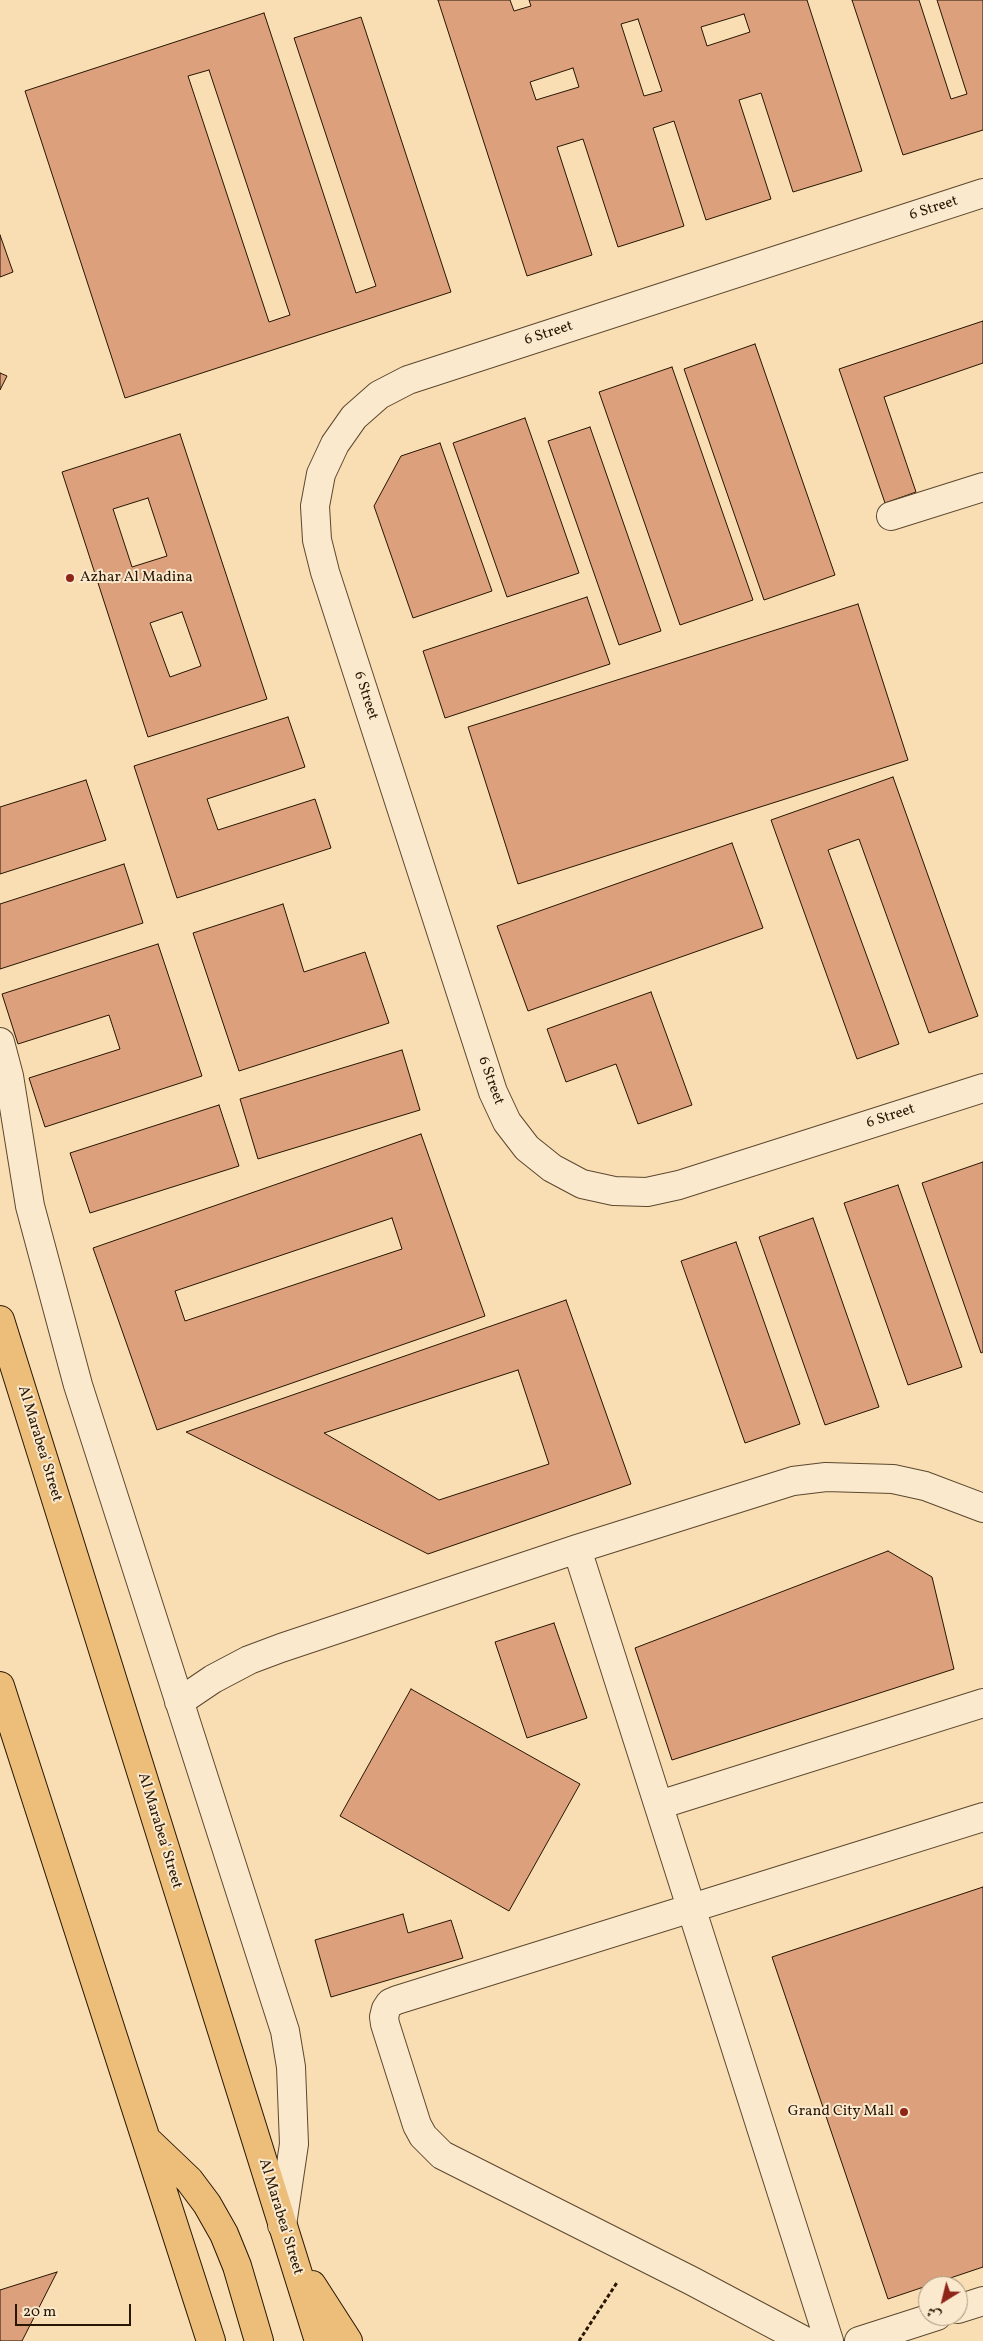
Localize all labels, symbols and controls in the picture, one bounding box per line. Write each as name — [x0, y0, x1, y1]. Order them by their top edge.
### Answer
street label: 6 Street — [907, 193, 961, 225]
street label: 6 Street — [522, 318, 576, 350]
place label: Azhar Al Madina — [80, 569, 193, 587]
marker: Azhar Al Madina — [64, 572, 76, 584]
street label: 6 Street — [349, 669, 381, 723]
street label: 6 Street — [473, 1054, 507, 1108]
street label: 6 Street — [864, 1101, 918, 1133]
street label: Al Marabea' Street — [13, 1384, 65, 1504]
street label: Al Marabea' Street — [133, 1771, 185, 1891]
place label: Grand City Mall — [788, 2103, 894, 2121]
marker: Grand City Mall — [898, 2106, 910, 2118]
street label: Al Marabea' Street — [254, 2157, 306, 2277]
north arrow — [918, 2276, 968, 2326]
scale bar — [18, 2294, 134, 2326]
text: ش — [923, 2301, 946, 2325]
text: 20 m — [23, 2302, 56, 2323]

